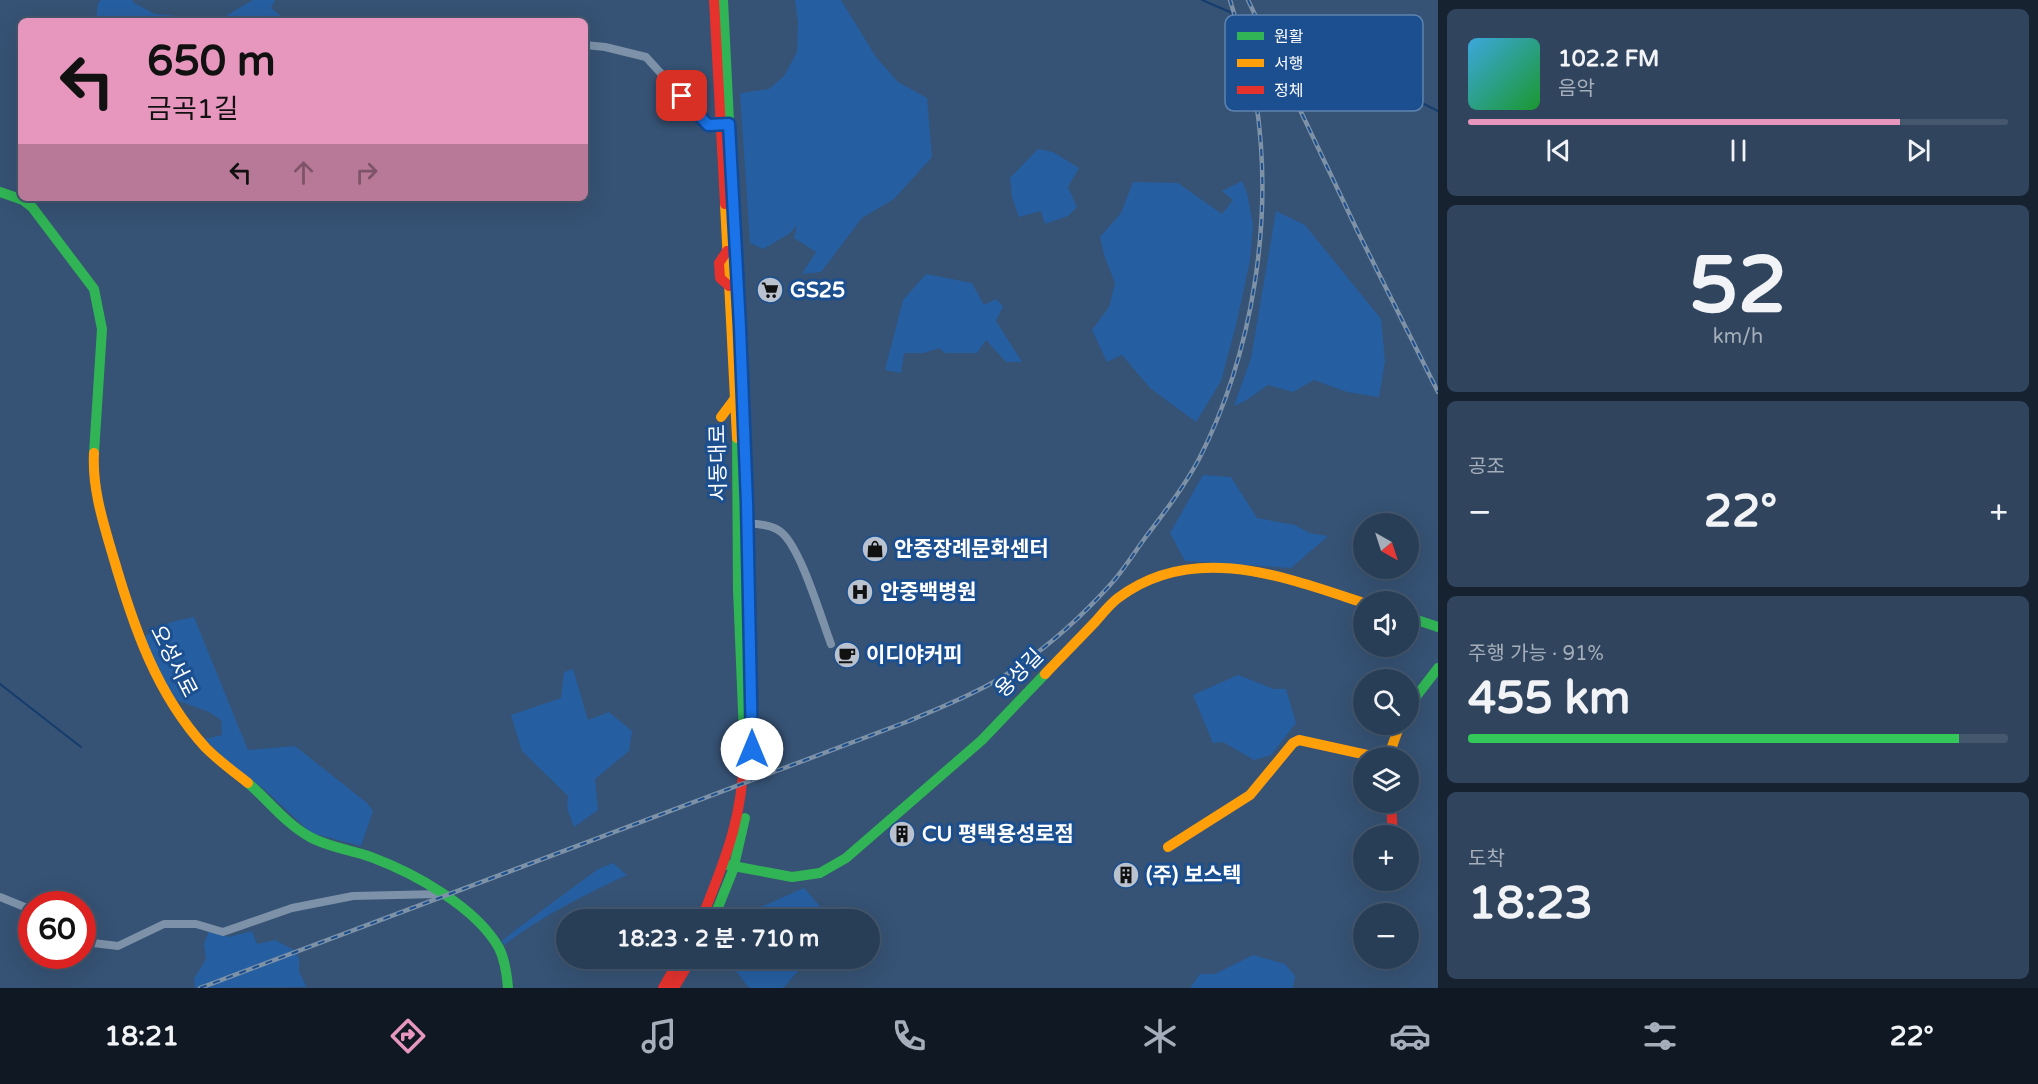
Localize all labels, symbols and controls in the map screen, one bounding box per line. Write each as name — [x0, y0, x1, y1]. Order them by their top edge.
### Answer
legend — [1225, 15, 1423, 111]
text: 원활 — [1274, 27, 1304, 47]
text: 650 m — [147, 36, 276, 87]
icon: left — [48, 42, 126, 120]
text: 102.2 FM — [1558, 46, 1659, 72]
text: 서행 — [1274, 54, 1303, 74]
pin — [656, 70, 707, 121]
text: 음악 — [1558, 77, 1595, 101]
icon: arrive — [665, 79, 698, 112]
text: 정체 — [1274, 81, 1303, 101]
text: 금곡1길 — [147, 93, 238, 126]
icon: previous — [1542, 134, 1575, 167]
icon: pause — [1722, 134, 1755, 167]
icon: next — [1902, 134, 1935, 167]
icon: left — [224, 156, 257, 189]
icon: ahead — [287, 156, 320, 189]
icon: right — [350, 156, 383, 189]
text: 52 — [1689, 239, 1787, 333]
supermarket icon: GS25 — [755, 275, 785, 305]
place label: GS25 — [790, 278, 845, 303]
text: km/h — [1713, 325, 1763, 349]
street label: 서동대로 — [705, 424, 732, 502]
text: 공조 — [1468, 455, 1505, 479]
text: 22° — [1704, 485, 1777, 539]
text: − — [1468, 493, 1492, 532]
text: + — [1989, 493, 2008, 532]
north arrow — [1353, 513, 1419, 579]
map controls — [1353, 513, 1419, 969]
shop icon: 안중장례문화센터 — [860, 534, 890, 564]
place label: 안중장례문화센터 — [894, 537, 1049, 562]
hospital icon: 안중백병원 — [845, 577, 875, 607]
place label: 안중백병원 — [880, 580, 977, 605]
button: sound — [1353, 591, 1419, 657]
street label: 오성서로 — [145, 621, 202, 701]
cafe icon: 이디야커피 — [832, 640, 862, 670]
text: 주행 가능 · 91% — [1468, 642, 1604, 666]
place label: 이디야커피 — [866, 643, 963, 668]
street label: 용성길 — [990, 644, 1049, 703]
button: search — [1353, 669, 1419, 735]
text: 455 km — [1468, 672, 1630, 726]
position arrow — [720, 717, 784, 781]
button: layers — [1353, 747, 1419, 813]
building icon: CU 평택용성로점 — [887, 819, 917, 849]
place label: CU 평택용성로점 — [922, 822, 1074, 847]
button: + — [1353, 825, 1419, 891]
text: 도착 — [1468, 847, 1505, 871]
building icon: (주) 보스텍 — [1111, 860, 1141, 890]
place label: (주) 보스텍 — [1146, 863, 1242, 888]
text: 18:23 — [1468, 877, 1593, 931]
speed limit sign: 60 — [18, 891, 96, 969]
button: − — [1353, 903, 1419, 969]
text: 18:23 · 2 분 · 710 m — [617, 926, 819, 952]
icon: directions — [387, 1015, 429, 1057]
icon: music — [638, 1015, 680, 1057]
icon: phone — [888, 1015, 930, 1057]
icon: climate — [1139, 1015, 1181, 1057]
icon: car — [1389, 1015, 1431, 1057]
icon: filters — [1639, 1015, 1681, 1057]
text: 18:21 — [104, 1020, 179, 1053]
text: 22° — [1890, 1020, 1934, 1053]

